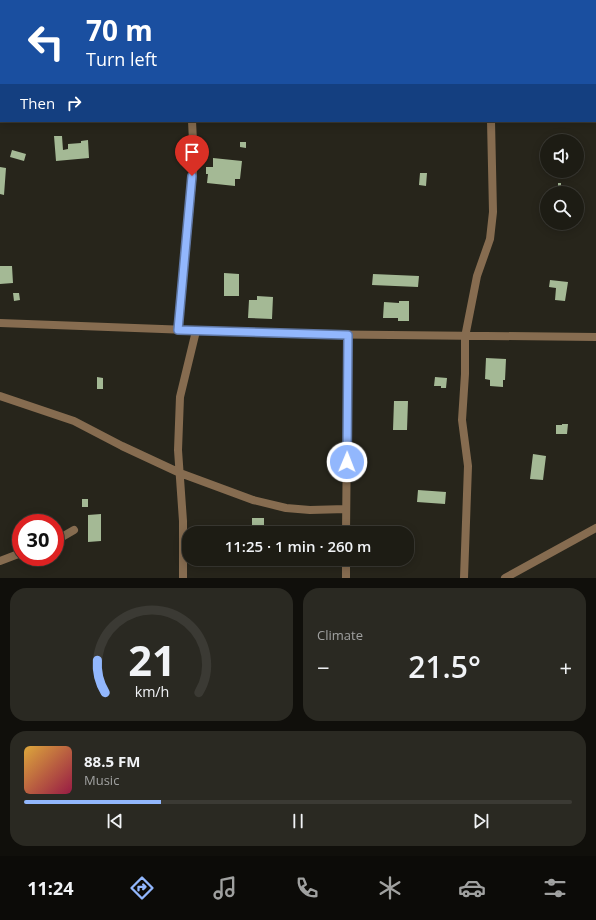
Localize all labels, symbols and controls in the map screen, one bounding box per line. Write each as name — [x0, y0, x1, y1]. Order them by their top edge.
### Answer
text: 70 m — [86, 11, 153, 49]
icon: left — [20, 16, 72, 68]
text: Turn left — [86, 47, 157, 71]
icon: right — [63, 92, 85, 114]
text: Then — [20, 93, 55, 113]
map controls — [540, 134, 584, 230]
button: sound — [540, 134, 584, 178]
pin — [175, 135, 209, 176]
icon: arrive — [181, 141, 203, 163]
button: search — [540, 186, 584, 230]
position arrow — [326, 441, 368, 483]
speed limit sign: 30 — [12, 514, 64, 566]
text: 11:25 · 1 min · 260 m — [225, 536, 371, 556]
text: Climate — [317, 626, 363, 644]
text: 21 — [128, 631, 175, 687]
text: 21.5° — [408, 646, 481, 687]
text: − — [317, 652, 330, 682]
text: + — [559, 652, 572, 682]
text: km/h — [134, 681, 169, 700]
text: 88.5 FM — [84, 751, 140, 771]
text: Music — [84, 771, 119, 789]
icon: previous — [104, 810, 126, 832]
icon: pause — [287, 810, 309, 832]
icon: next — [470, 810, 492, 832]
icon: directions — [128, 874, 156, 902]
icon: music — [211, 874, 239, 902]
icon: phone — [293, 874, 321, 902]
icon: climate — [376, 874, 404, 902]
icon: car — [458, 874, 486, 902]
icon: filters — [541, 874, 569, 902]
text: 11:24 — [27, 876, 74, 900]

